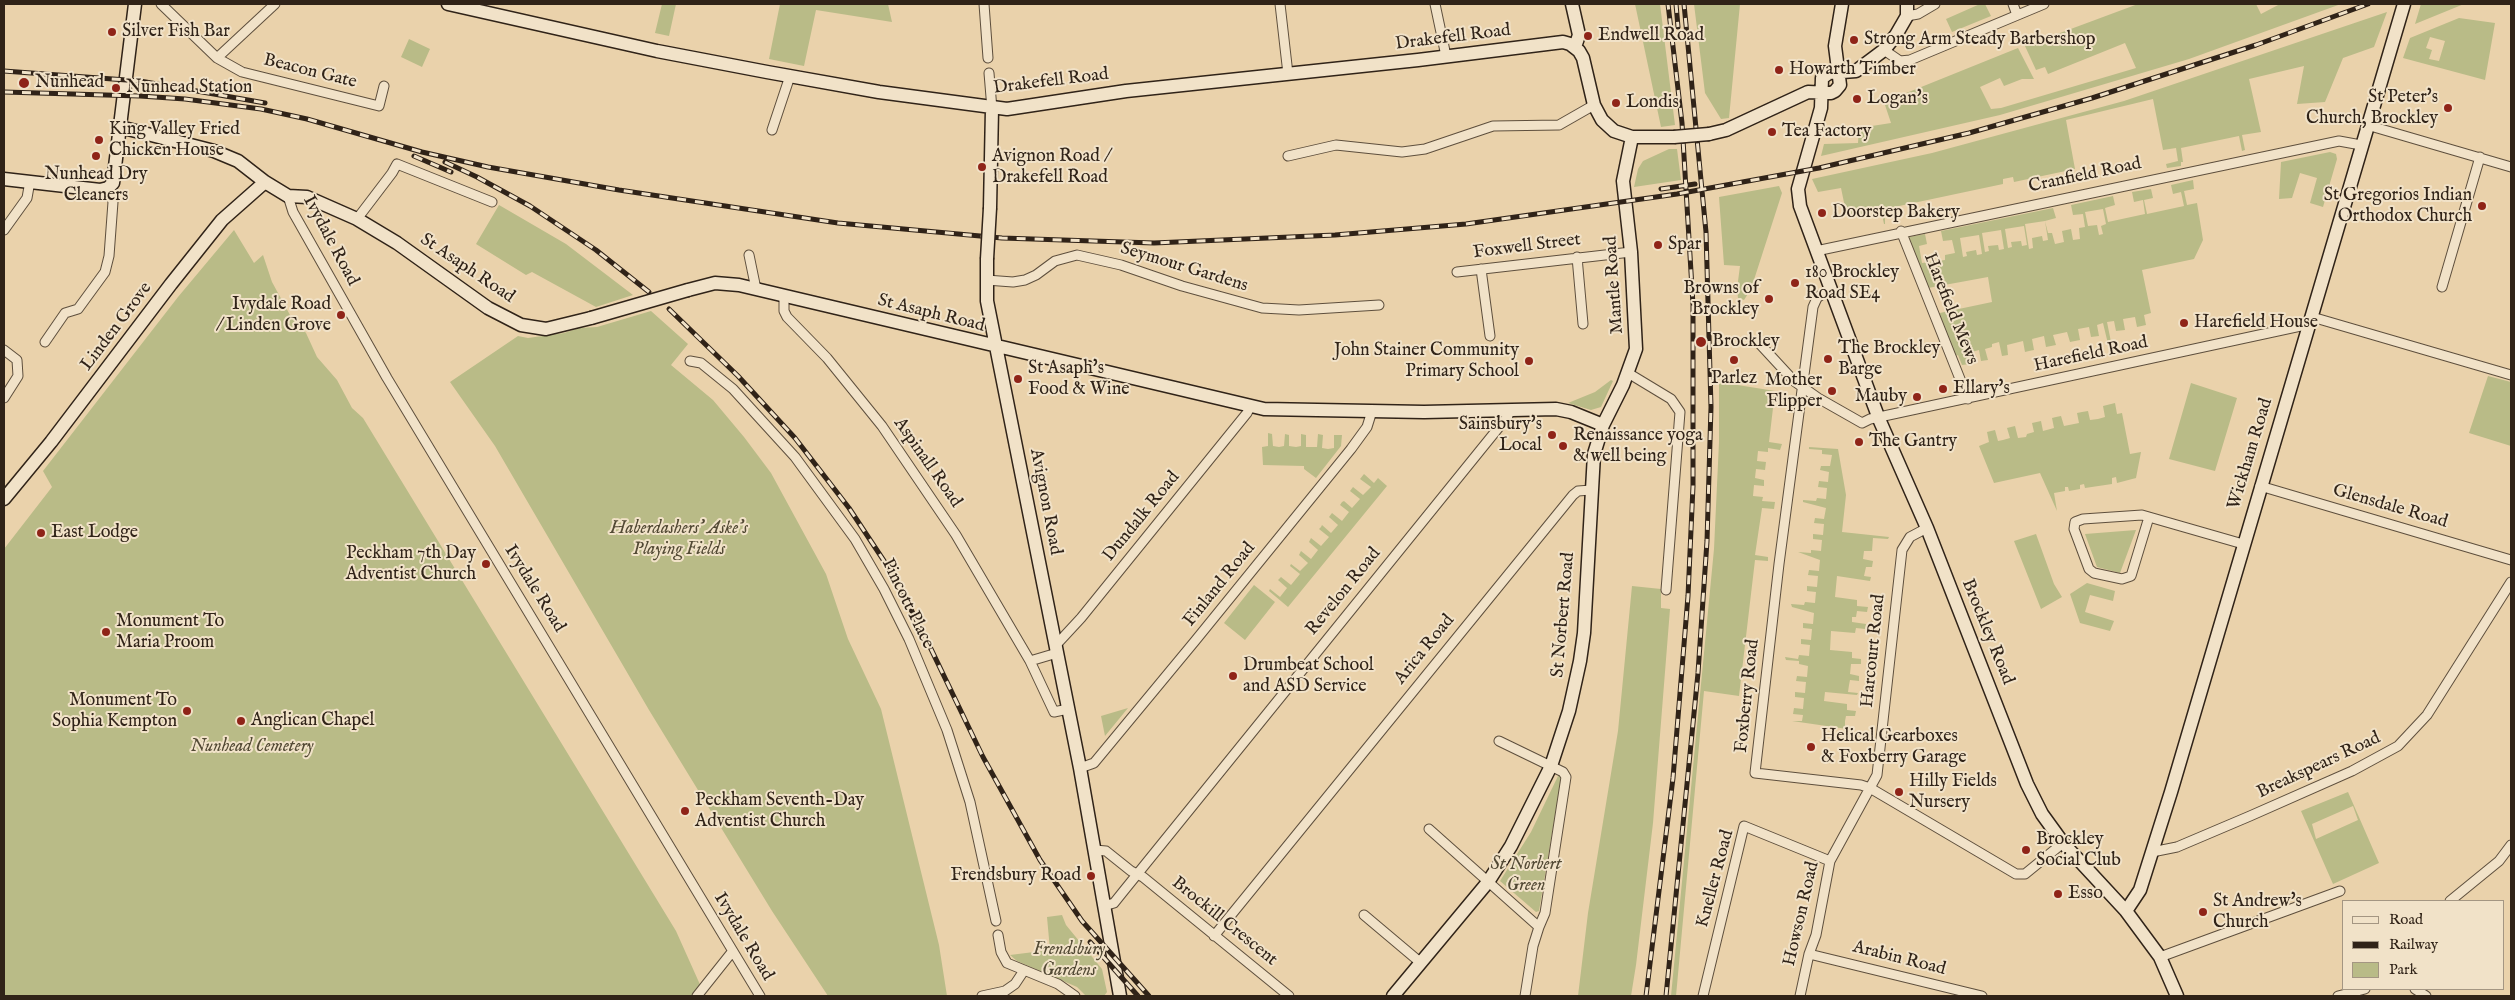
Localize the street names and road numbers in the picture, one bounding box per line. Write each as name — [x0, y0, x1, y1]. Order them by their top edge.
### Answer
street label: Drakefell Road — [1394, 20, 1512, 56]
street label: Beacon Gate — [261, 50, 359, 94]
street label: Drakefell Road — [992, 64, 1110, 100]
street label: Cranfield Road — [2027, 154, 2143, 198]
street label: Ivydale Road — [297, 192, 363, 290]
street label: St Asaph Road — [416, 229, 518, 309]
street label: Foxwell Street — [1472, 230, 1582, 264]
street label: Mantle Road — [1601, 235, 1629, 335]
street label: Seymour Gardens — [1118, 238, 1250, 298]
street label: Harefield Mews — [1918, 250, 1982, 368]
street label: Linden Grove — [77, 279, 157, 375]
street label: St Asaph Road — [875, 290, 987, 338]
street label: Harefield Road — [2032, 332, 2150, 378]
street label: Wickham Road — [2224, 396, 2278, 512]
street label: Aspinall Road — [888, 414, 966, 512]
street label: Avignon Road — [1024, 447, 1066, 557]
street label: Dundalk Road — [1099, 467, 1185, 567]
street label: Glensdale Road — [2330, 480, 2450, 534]
street label: Finland Road — [1179, 538, 1261, 632]
street label: Ivydale Road — [499, 541, 569, 637]
street label: Revelon Road — [1302, 544, 1386, 640]
street label: St Norbert Road — [1548, 551, 1580, 679]
street label: Pincott Place — [876, 555, 938, 653]
street label: Brockley Road — [1956, 576, 2018, 688]
street label: Harcourt Road — [1857, 593, 1891, 709]
street label: Arica Road — [1390, 611, 1460, 689]
street label: Foxberry Road — [1731, 638, 1765, 754]
street label: Breakspears Road — [2254, 728, 2384, 804]
street label: Kneller Road — [1693, 828, 1739, 930]
street label: Howson Road — [1779, 860, 1825, 968]
street label: Brockill Crescent — [1167, 873, 1281, 971]
street label: Ivydale Road — [708, 889, 778, 985]
street label: Arabin Road — [1850, 937, 1948, 981]

